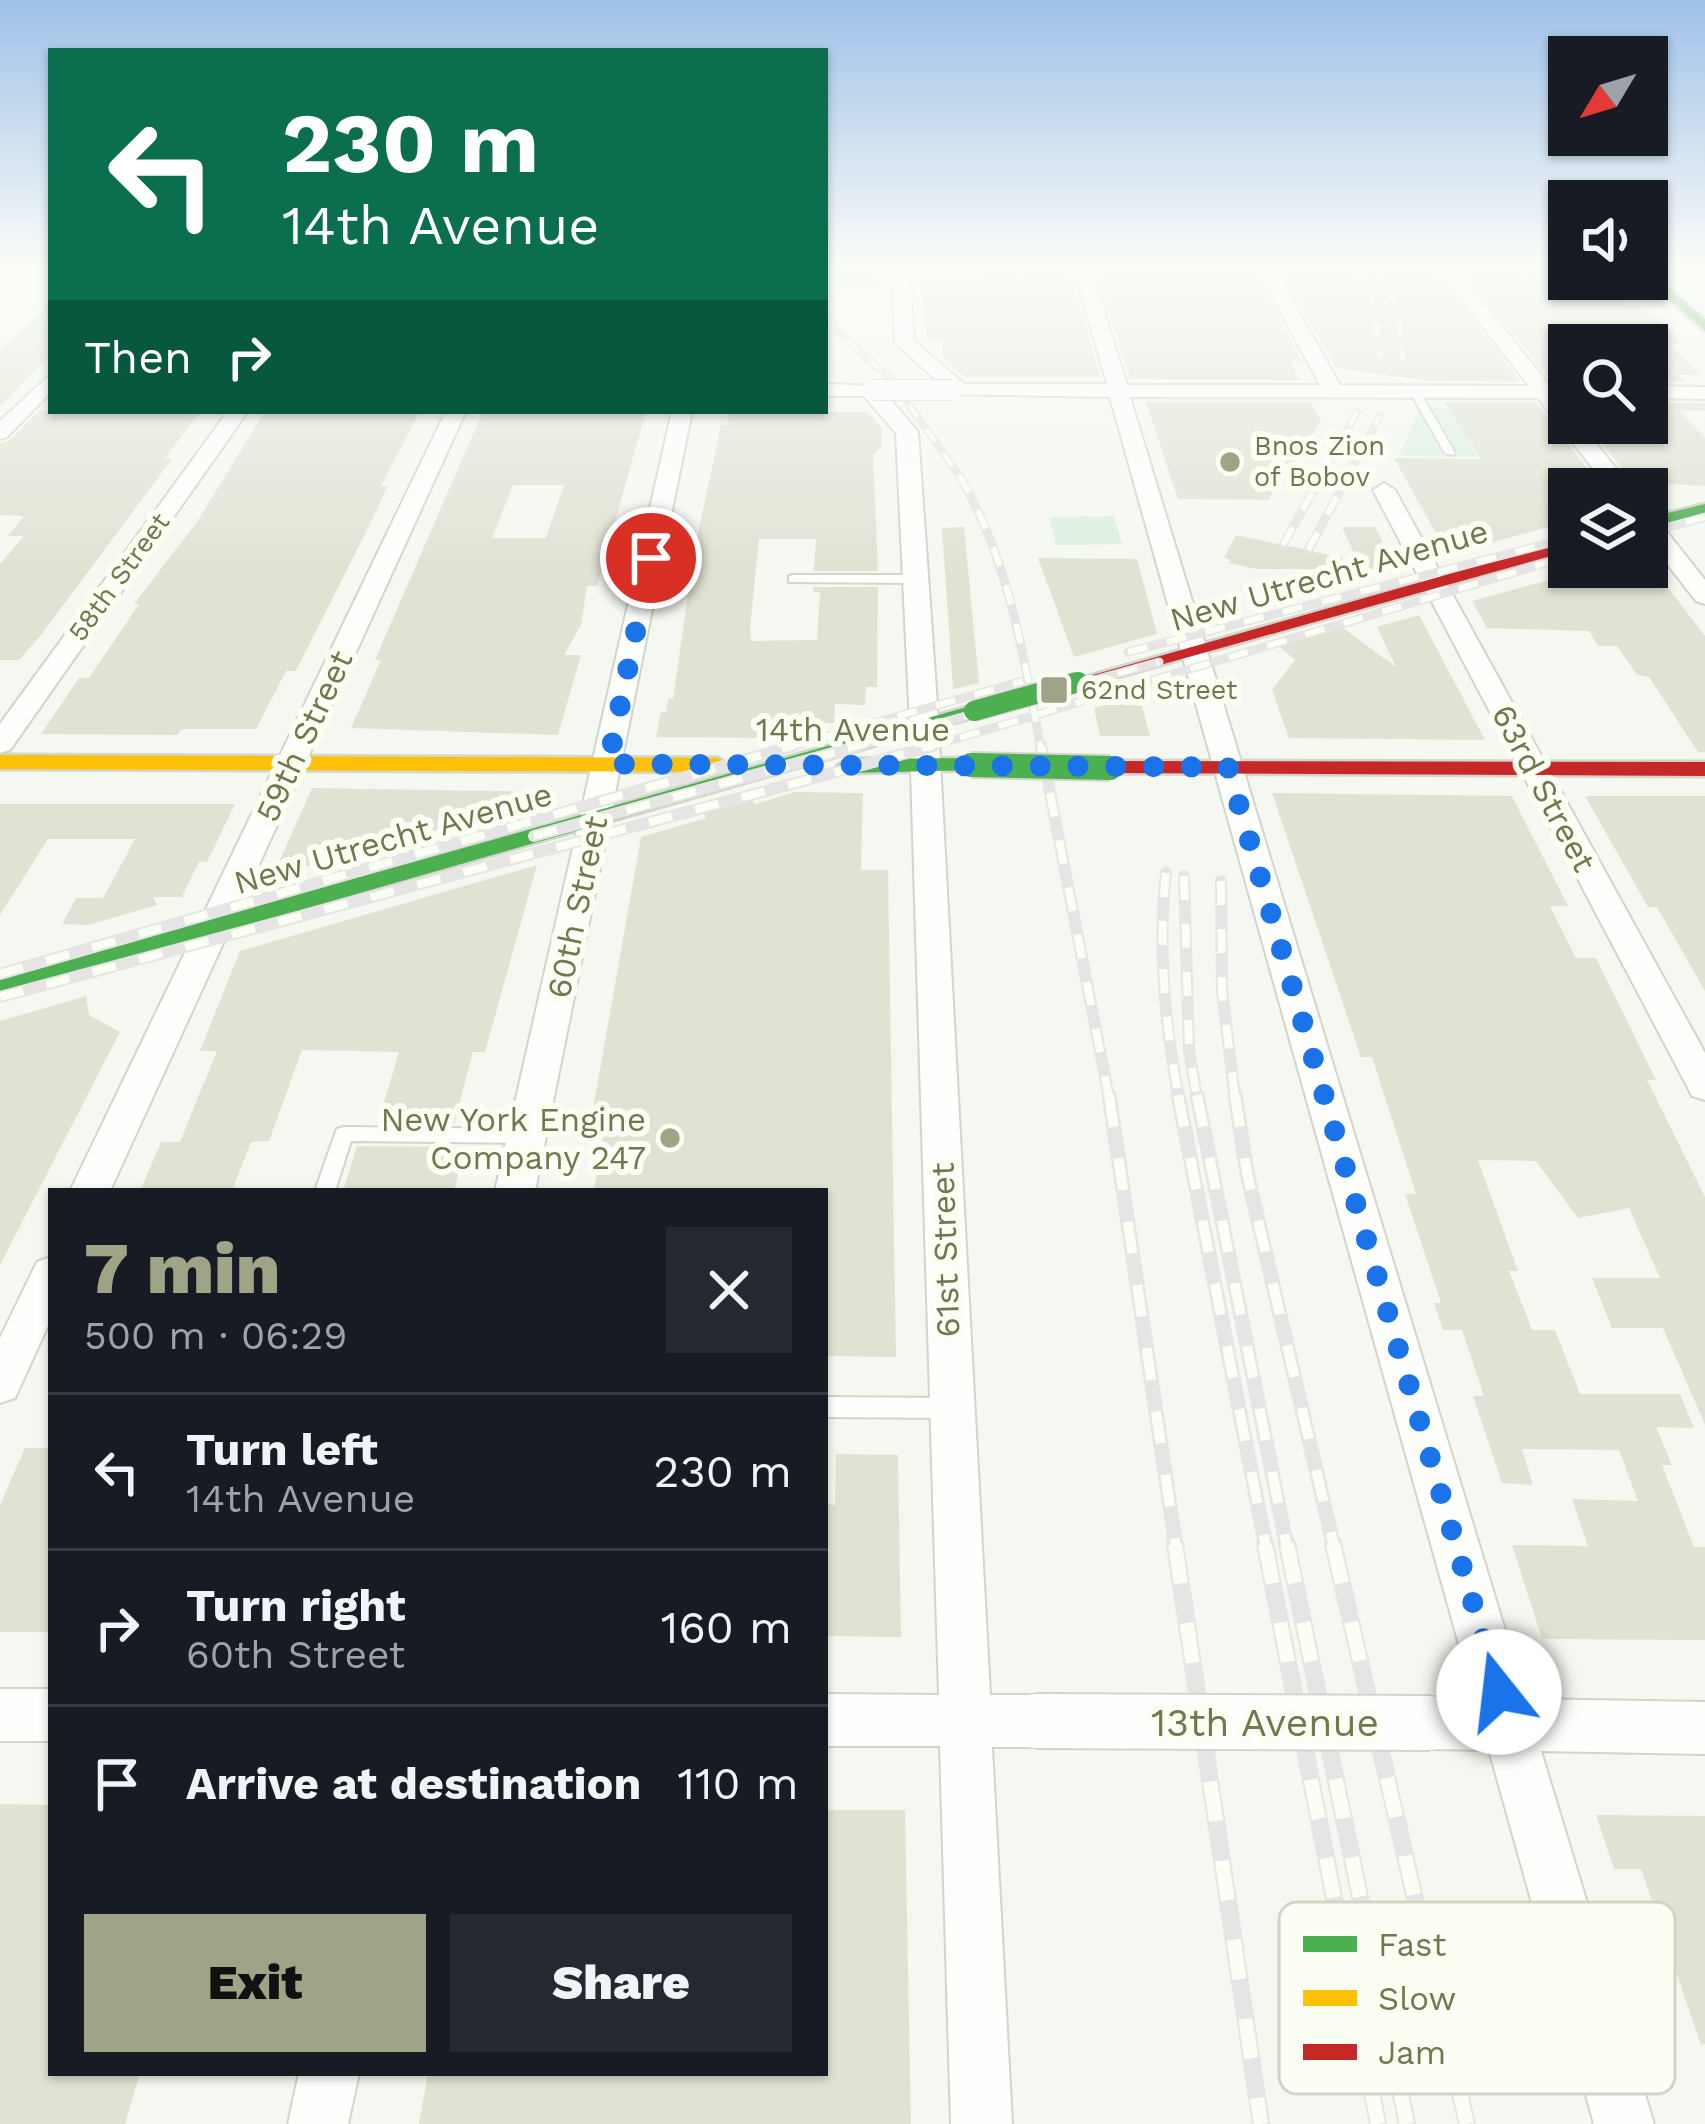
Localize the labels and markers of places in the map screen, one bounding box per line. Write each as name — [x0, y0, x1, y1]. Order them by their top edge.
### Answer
place label: Bnos Zion of Bobov — [1254, 430, 1385, 493]
marker: Bnos Zion of Bobov — [1217, 449, 1243, 475]
pin — [600, 507, 702, 609]
marker: 62nd Street — [1038, 674, 1070, 706]
place label: 62nd Street — [1081, 674, 1237, 706]
place label: New York Engine Company 247 — [380, 1100, 646, 1177]
marker: New York Engine Company 247 — [657, 1125, 683, 1151]

